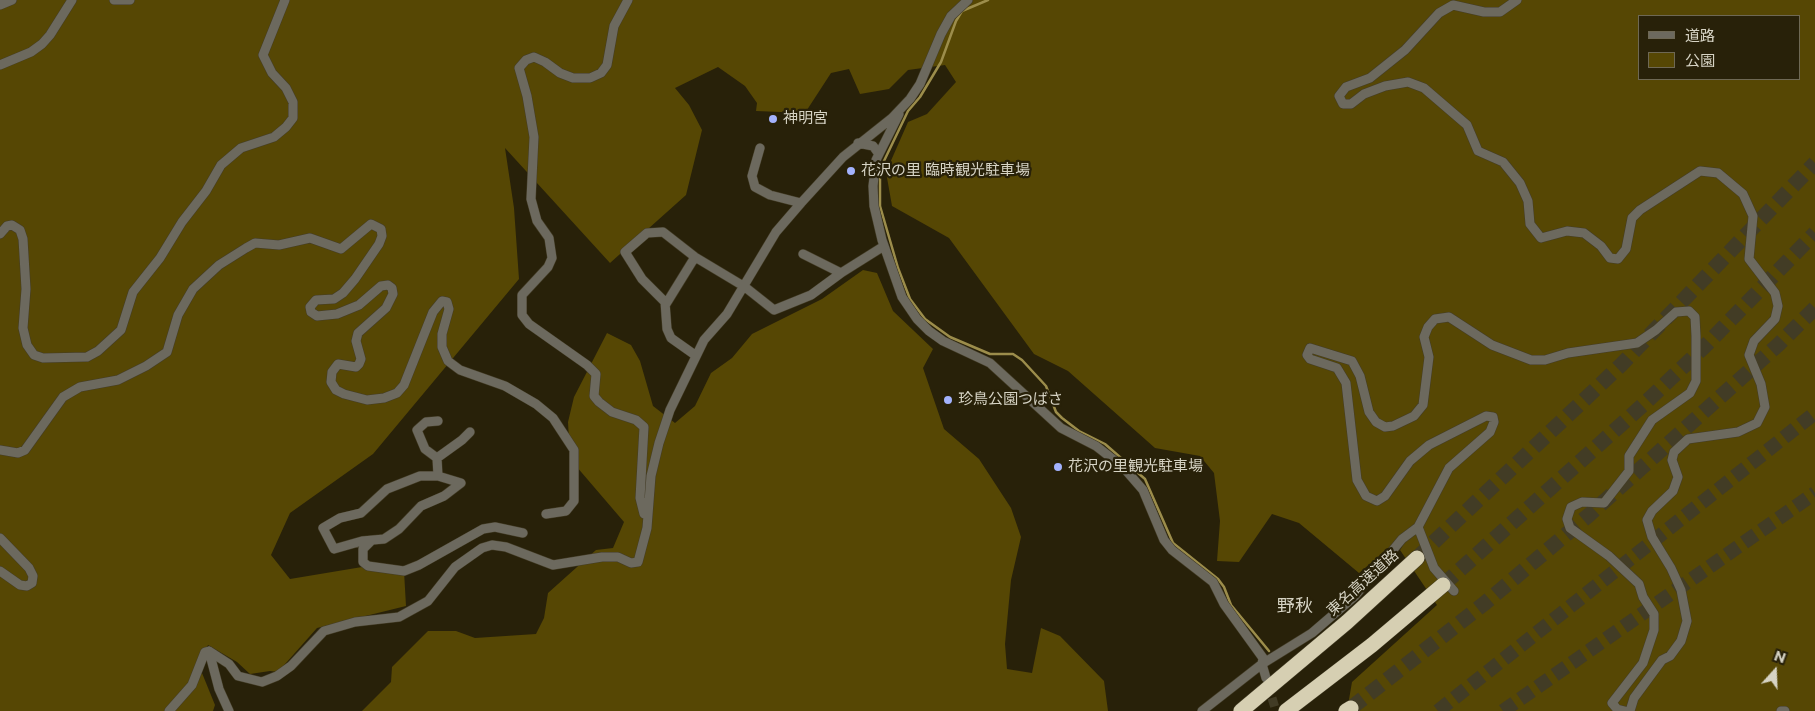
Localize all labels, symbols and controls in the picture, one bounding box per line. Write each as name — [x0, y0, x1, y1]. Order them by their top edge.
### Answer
legend — [1638, 15, 1800, 80]
text: 道路 — [1685, 26, 1715, 45]
text: 公園 — [1685, 51, 1715, 70]
place label: 神明宮 — [783, 110, 828, 128]
marker: 神明宮 — [767, 113, 779, 125]
place label: 花沢の里 臨時観光駐車場 — [861, 162, 1030, 180]
marker: 花沢の里 臨時観光駐車場 — [845, 165, 857, 177]
place label: 珍鳥公園つばさ — [958, 391, 1063, 409]
marker: 珍鳥公園つばさ — [942, 394, 954, 406]
place label: 花沢の里観光駐車場 — [1068, 458, 1203, 476]
marker: 花沢の里観光駐車場 — [1052, 461, 1064, 473]
street label: 東名高速道路 — [1324, 546, 1402, 620]
district label: 野秋 — [1277, 596, 1313, 618]
north arrow — [1750, 646, 1800, 696]
text: N — [1772, 647, 1789, 667]

